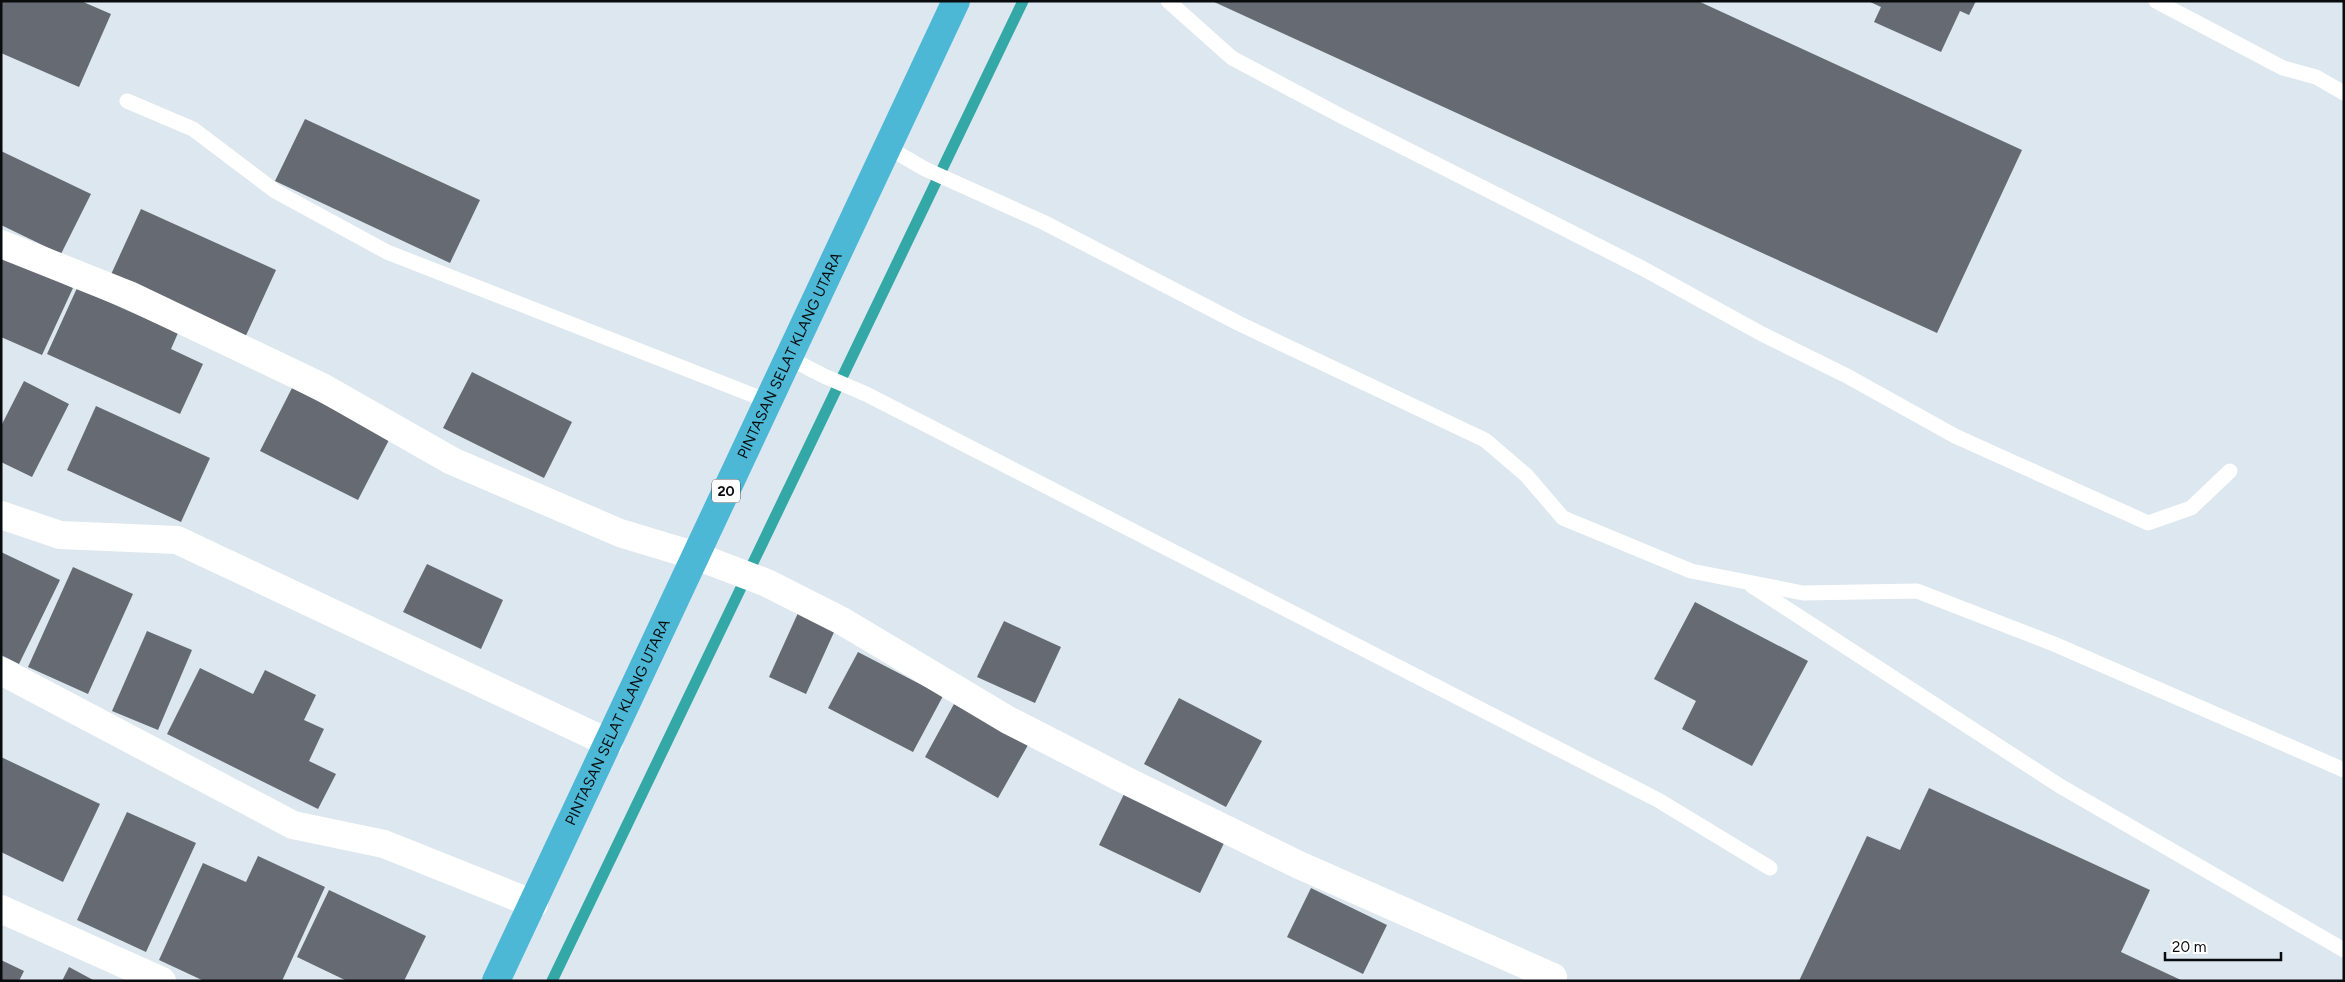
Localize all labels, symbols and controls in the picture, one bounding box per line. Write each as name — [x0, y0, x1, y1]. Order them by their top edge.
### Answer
street label: PINTASAN SELAT KLANG UTARA — [733, 249, 846, 461]
road number: 20 — [712, 480, 740, 502]
street label: PINTASAN SELAT KLANG UTARA — [561, 616, 674, 828]
scale bar — [2165, 930, 2281, 962]
text: 20 m — [2172, 938, 2206, 956]

